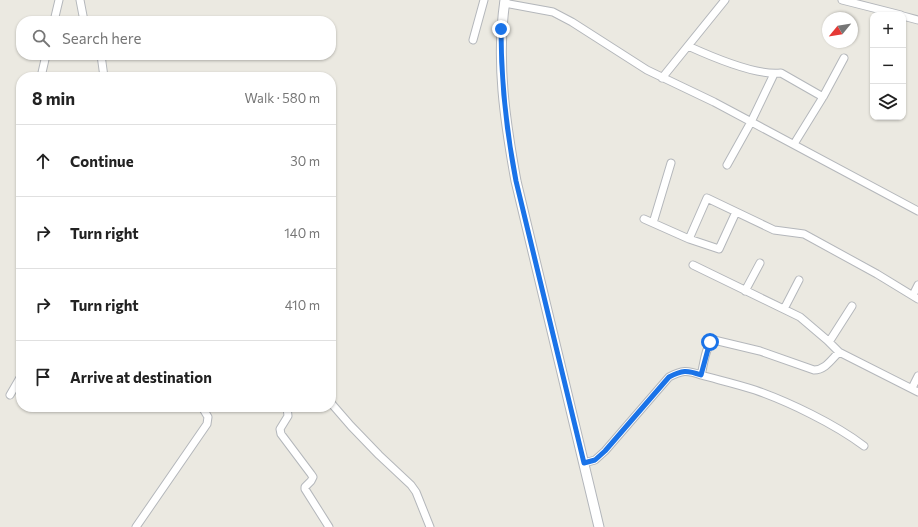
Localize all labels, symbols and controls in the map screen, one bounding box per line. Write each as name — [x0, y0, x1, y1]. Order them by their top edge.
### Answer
north arrow — [822, 12, 858, 48]
map controls — [870, 12, 906, 120]
button: + — [870, 12, 906, 48]
search box — [16, 16, 336, 60]
route end — [492, 20, 510, 38]
icon: search — [30, 27, 52, 49]
text: Search here — [62, 29, 141, 47]
button: − — [870, 48, 906, 84]
button: layers — [870, 84, 906, 120]
text: 8 min — [32, 88, 75, 109]
text: Walk · 580 m — [245, 90, 320, 106]
icon: ahead — [32, 150, 54, 172]
text: Continue — [70, 152, 134, 170]
text: 30 m — [290, 153, 320, 169]
icon: right — [32, 222, 54, 244]
text: Turn right — [70, 224, 139, 242]
text: 140 m — [284, 225, 320, 241]
icon: right — [32, 294, 54, 316]
text: Turn right — [70, 296, 139, 314]
text: 410 m — [285, 297, 320, 313]
route start — [701, 333, 719, 351]
icon: arrive — [32, 366, 54, 388]
text: Arrive at destination — [70, 368, 212, 386]

